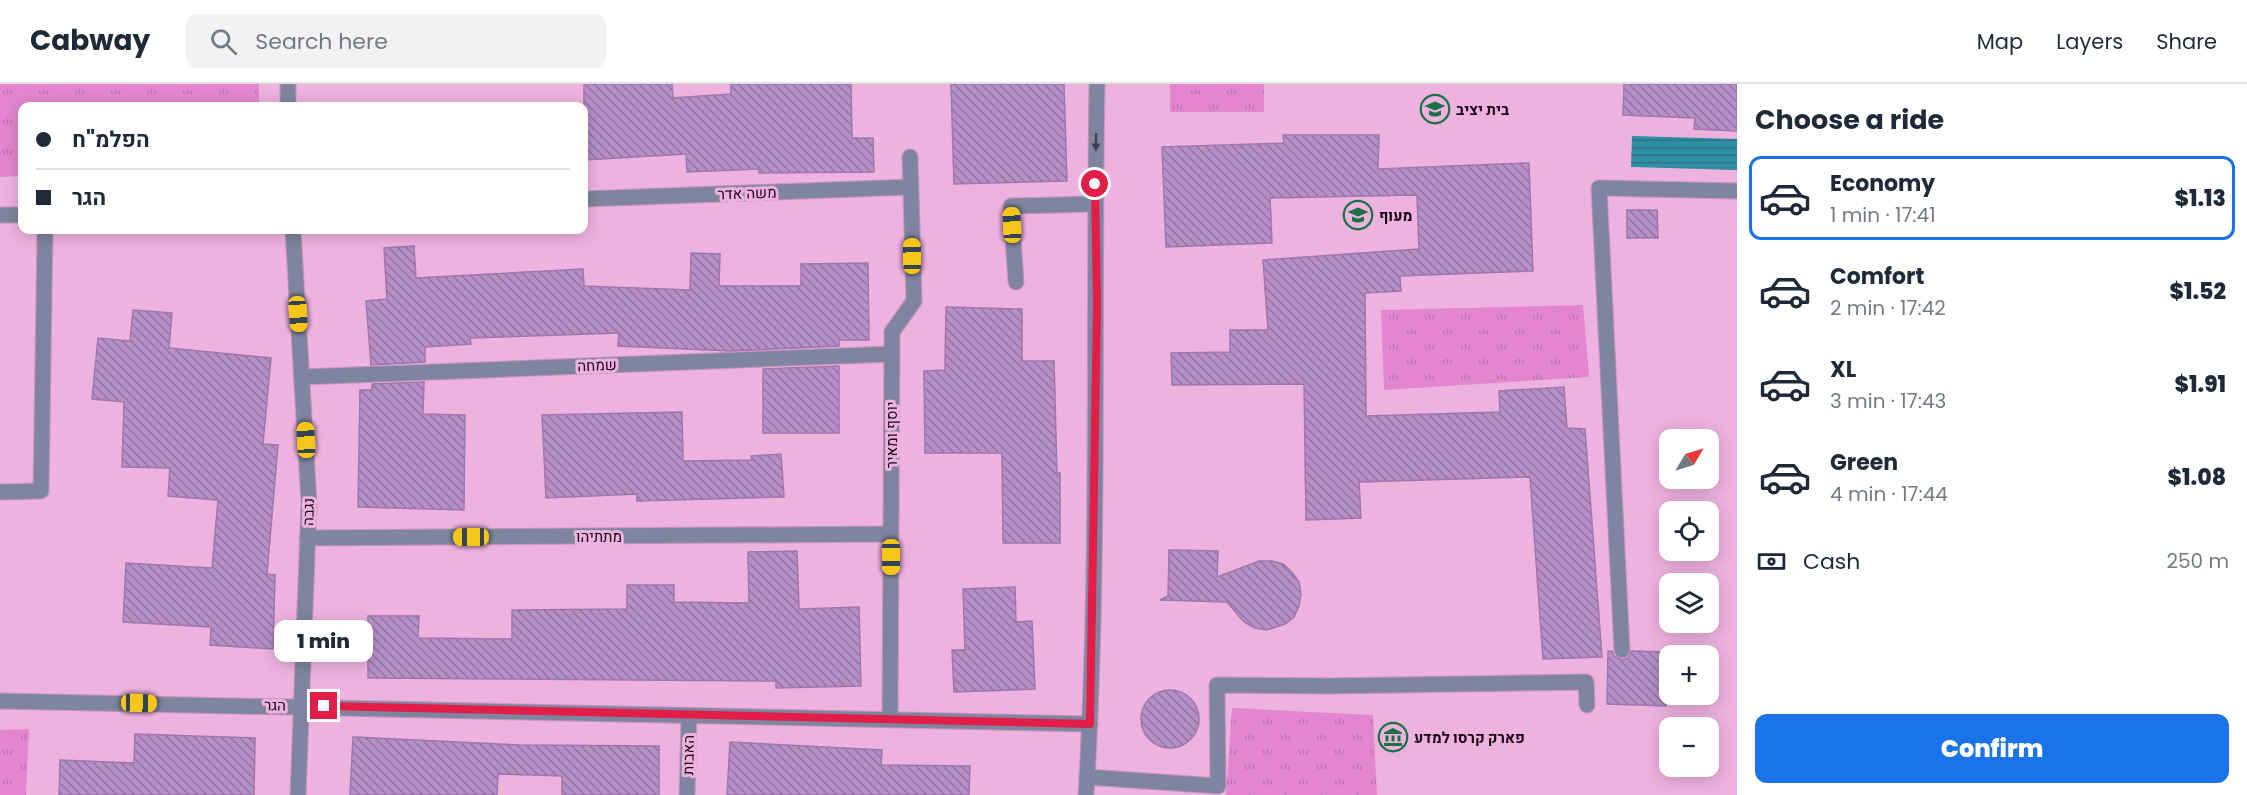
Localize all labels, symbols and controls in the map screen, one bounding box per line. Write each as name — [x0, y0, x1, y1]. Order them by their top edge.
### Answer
search box — [186, 14, 606, 68]
text: Cabway — [30, 21, 150, 60]
icon: search — [207, 25, 240, 58]
text: Search here — [255, 26, 388, 57]
text: Map — [1977, 27, 2023, 56]
text: Layers — [2056, 27, 2123, 56]
text: Share — [2156, 27, 2217, 56]
school or university icon: בית יציב — [1419, 93, 1451, 125]
place label: בית יציב — [1456, 99, 1509, 120]
text: Choose a ride — [1755, 101, 1944, 138]
text: הפלמ"ח — [72, 124, 150, 155]
one-way arrow — [1091, 133, 1101, 152]
text: Economy — [1830, 168, 1935, 199]
route start — [1081, 170, 1108, 197]
icon: car — [1758, 171, 1812, 225]
street label: משה אדר — [717, 181, 777, 205]
text: הגר — [72, 182, 106, 213]
text: $1.13 — [2174, 183, 2226, 214]
school or university icon: מעוף — [1342, 199, 1374, 231]
text: 1 min · 17:41 — [1830, 201, 1936, 229]
place label: מעוף — [1379, 205, 1412, 226]
car — [1002, 207, 1022, 243]
car — [903, 238, 921, 274]
text: Comfort — [1830, 261, 1924, 292]
icon: car — [1758, 264, 1812, 318]
text: $1.52 — [2169, 276, 2226, 307]
text: 2 min · 17:42 — [1830, 294, 1946, 322]
car — [288, 295, 308, 333]
street label: שמחה — [577, 354, 617, 376]
text: XL — [1830, 354, 1856, 385]
icon: car — [1758, 357, 1812, 411]
text: $1.91 — [2174, 369, 2226, 400]
text: 3 min · 17:43 — [1830, 387, 1946, 415]
street label: יוסף ומאיר — [881, 402, 902, 468]
car — [296, 422, 316, 458]
north arrow — [1659, 429, 1719, 489]
map controls — [1659, 429, 1719, 777]
text: Green — [1830, 447, 1898, 478]
icon: car — [1758, 450, 1812, 504]
text: $1.08 — [2168, 462, 2226, 493]
text: 4 min · 17:44 — [1830, 480, 1948, 508]
street label: נגבה — [297, 498, 319, 526]
button: locate — [1659, 501, 1719, 561]
street label: מתתיהו — [576, 526, 622, 547]
car — [453, 528, 489, 546]
car — [882, 539, 900, 575]
icon: cash — [1755, 545, 1788, 578]
text: Cash — [1803, 546, 1860, 577]
text: 250 m — [2166, 547, 2229, 575]
button: layers — [1659, 573, 1719, 633]
callout: 1 min — [274, 619, 374, 661]
text: 1 min — [297, 627, 350, 655]
button: + — [1659, 645, 1719, 705]
route end — [310, 692, 337, 719]
car — [121, 694, 157, 712]
street label: הגר — [264, 694, 286, 716]
button: Confirm — [1755, 714, 2229, 783]
button: − — [1659, 717, 1719, 777]
museum icon: פארק קרסו למדע — [1377, 721, 1409, 753]
place label: פארק קרסו למדע — [1414, 727, 1525, 748]
street label: האבות — [677, 735, 699, 775]

